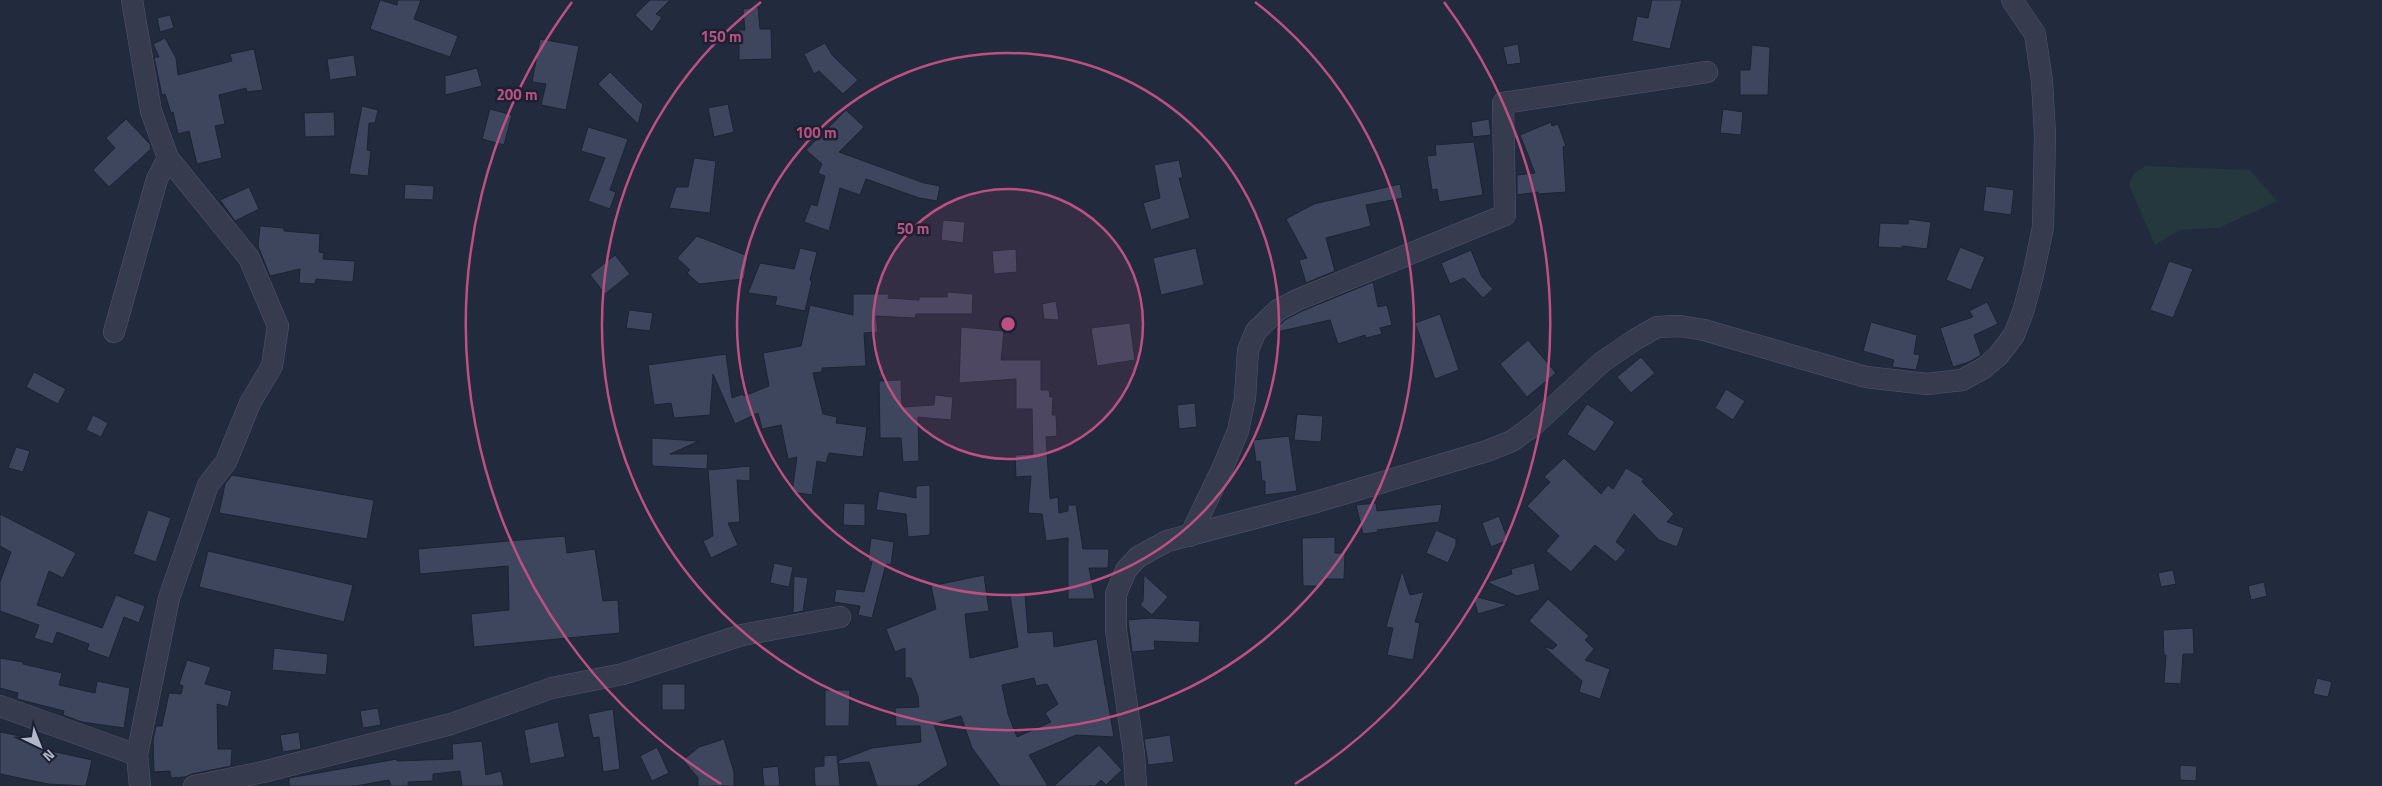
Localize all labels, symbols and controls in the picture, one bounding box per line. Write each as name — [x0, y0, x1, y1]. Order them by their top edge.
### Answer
text: 150 m — [700, 25, 742, 48]
text: 200 m — [496, 83, 538, 106]
text: 100 m — [795, 121, 837, 144]
text: 50 m — [897, 217, 929, 240]
centre of rings — [999, 315, 1017, 333]
north arrow — [15, 721, 65, 771]
text: N — [38, 745, 60, 767]

